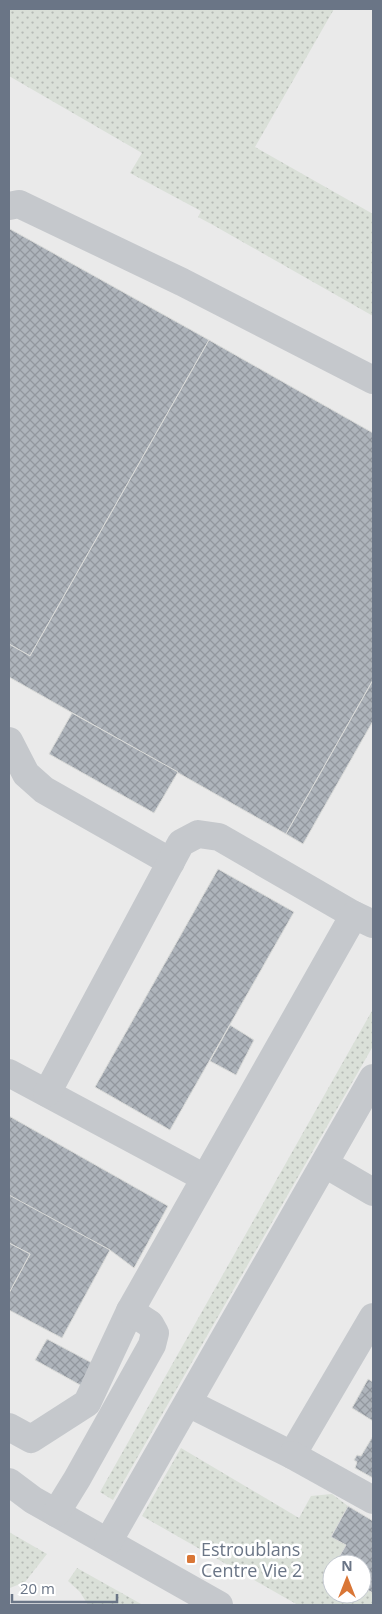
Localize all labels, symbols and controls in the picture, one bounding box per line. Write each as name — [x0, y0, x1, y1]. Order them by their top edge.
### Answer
place label: Estroublans Centre Vie 2 — [201, 1537, 302, 1582]
marker: Estroublans Centre Vie 2 — [185, 1553, 197, 1565]
north arrow — [322, 1554, 372, 1604]
text: N — [341, 1556, 353, 1575]
scale bar — [12, 1572, 118, 1604]
text: 20 m — [20, 1578, 55, 1598]

